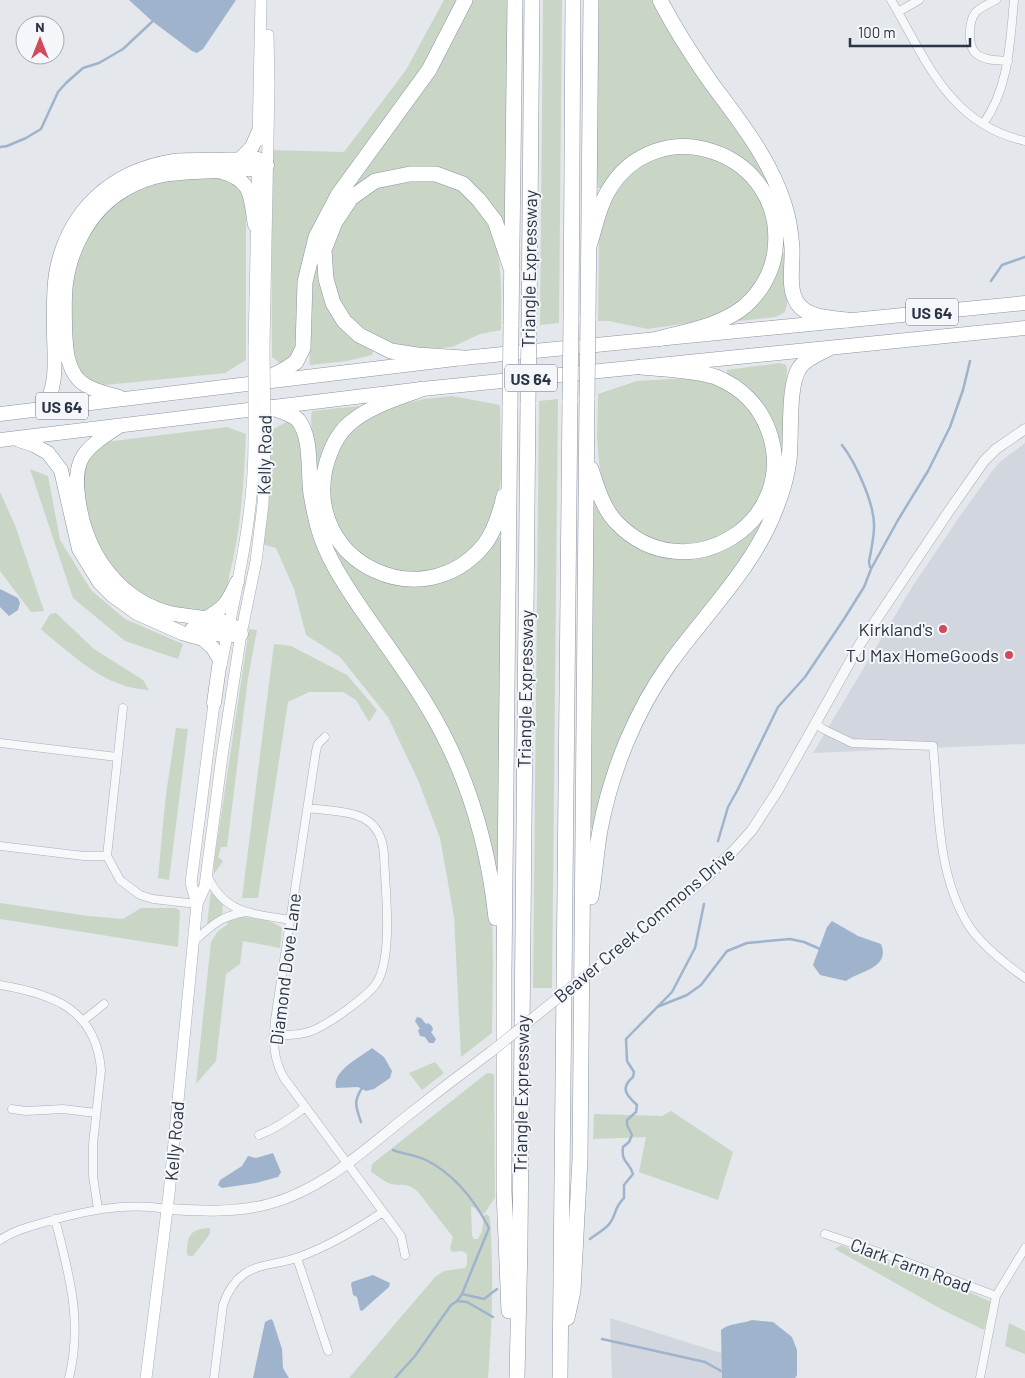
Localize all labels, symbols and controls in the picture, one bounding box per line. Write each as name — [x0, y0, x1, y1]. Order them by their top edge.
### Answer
north arrow — [15, 15, 65, 65]
scale bar — [850, 15, 970, 47]
text: N — [35, 18, 45, 35]
text: 100 m — [858, 23, 896, 41]
street label: Triangle Expressway — [517, 190, 541, 348]
road number: US 64 — [906, 298, 958, 326]
road number: US 64 — [505, 364, 557, 392]
road number: US 64 — [36, 392, 88, 420]
street label: Kelly Road — [252, 415, 276, 495]
street label: Triangle Expressway — [513, 610, 537, 768]
place label: Kirkland's — [859, 618, 933, 640]
marker: Kirkland's — [937, 623, 949, 635]
place label: TJ Max HomeGoods — [846, 644, 999, 666]
marker: TJ Max HomeGoods — [1003, 649, 1015, 661]
street label: Beaver Creek Commons Drive — [549, 843, 739, 1007]
street label: Diamond Dove Lane — [265, 892, 305, 1046]
street label: Triangle Expressway — [509, 1015, 533, 1173]
street label: Kelly Road — [160, 1100, 188, 1182]
street label: Clark Farm Road — [848, 1233, 974, 1297]

